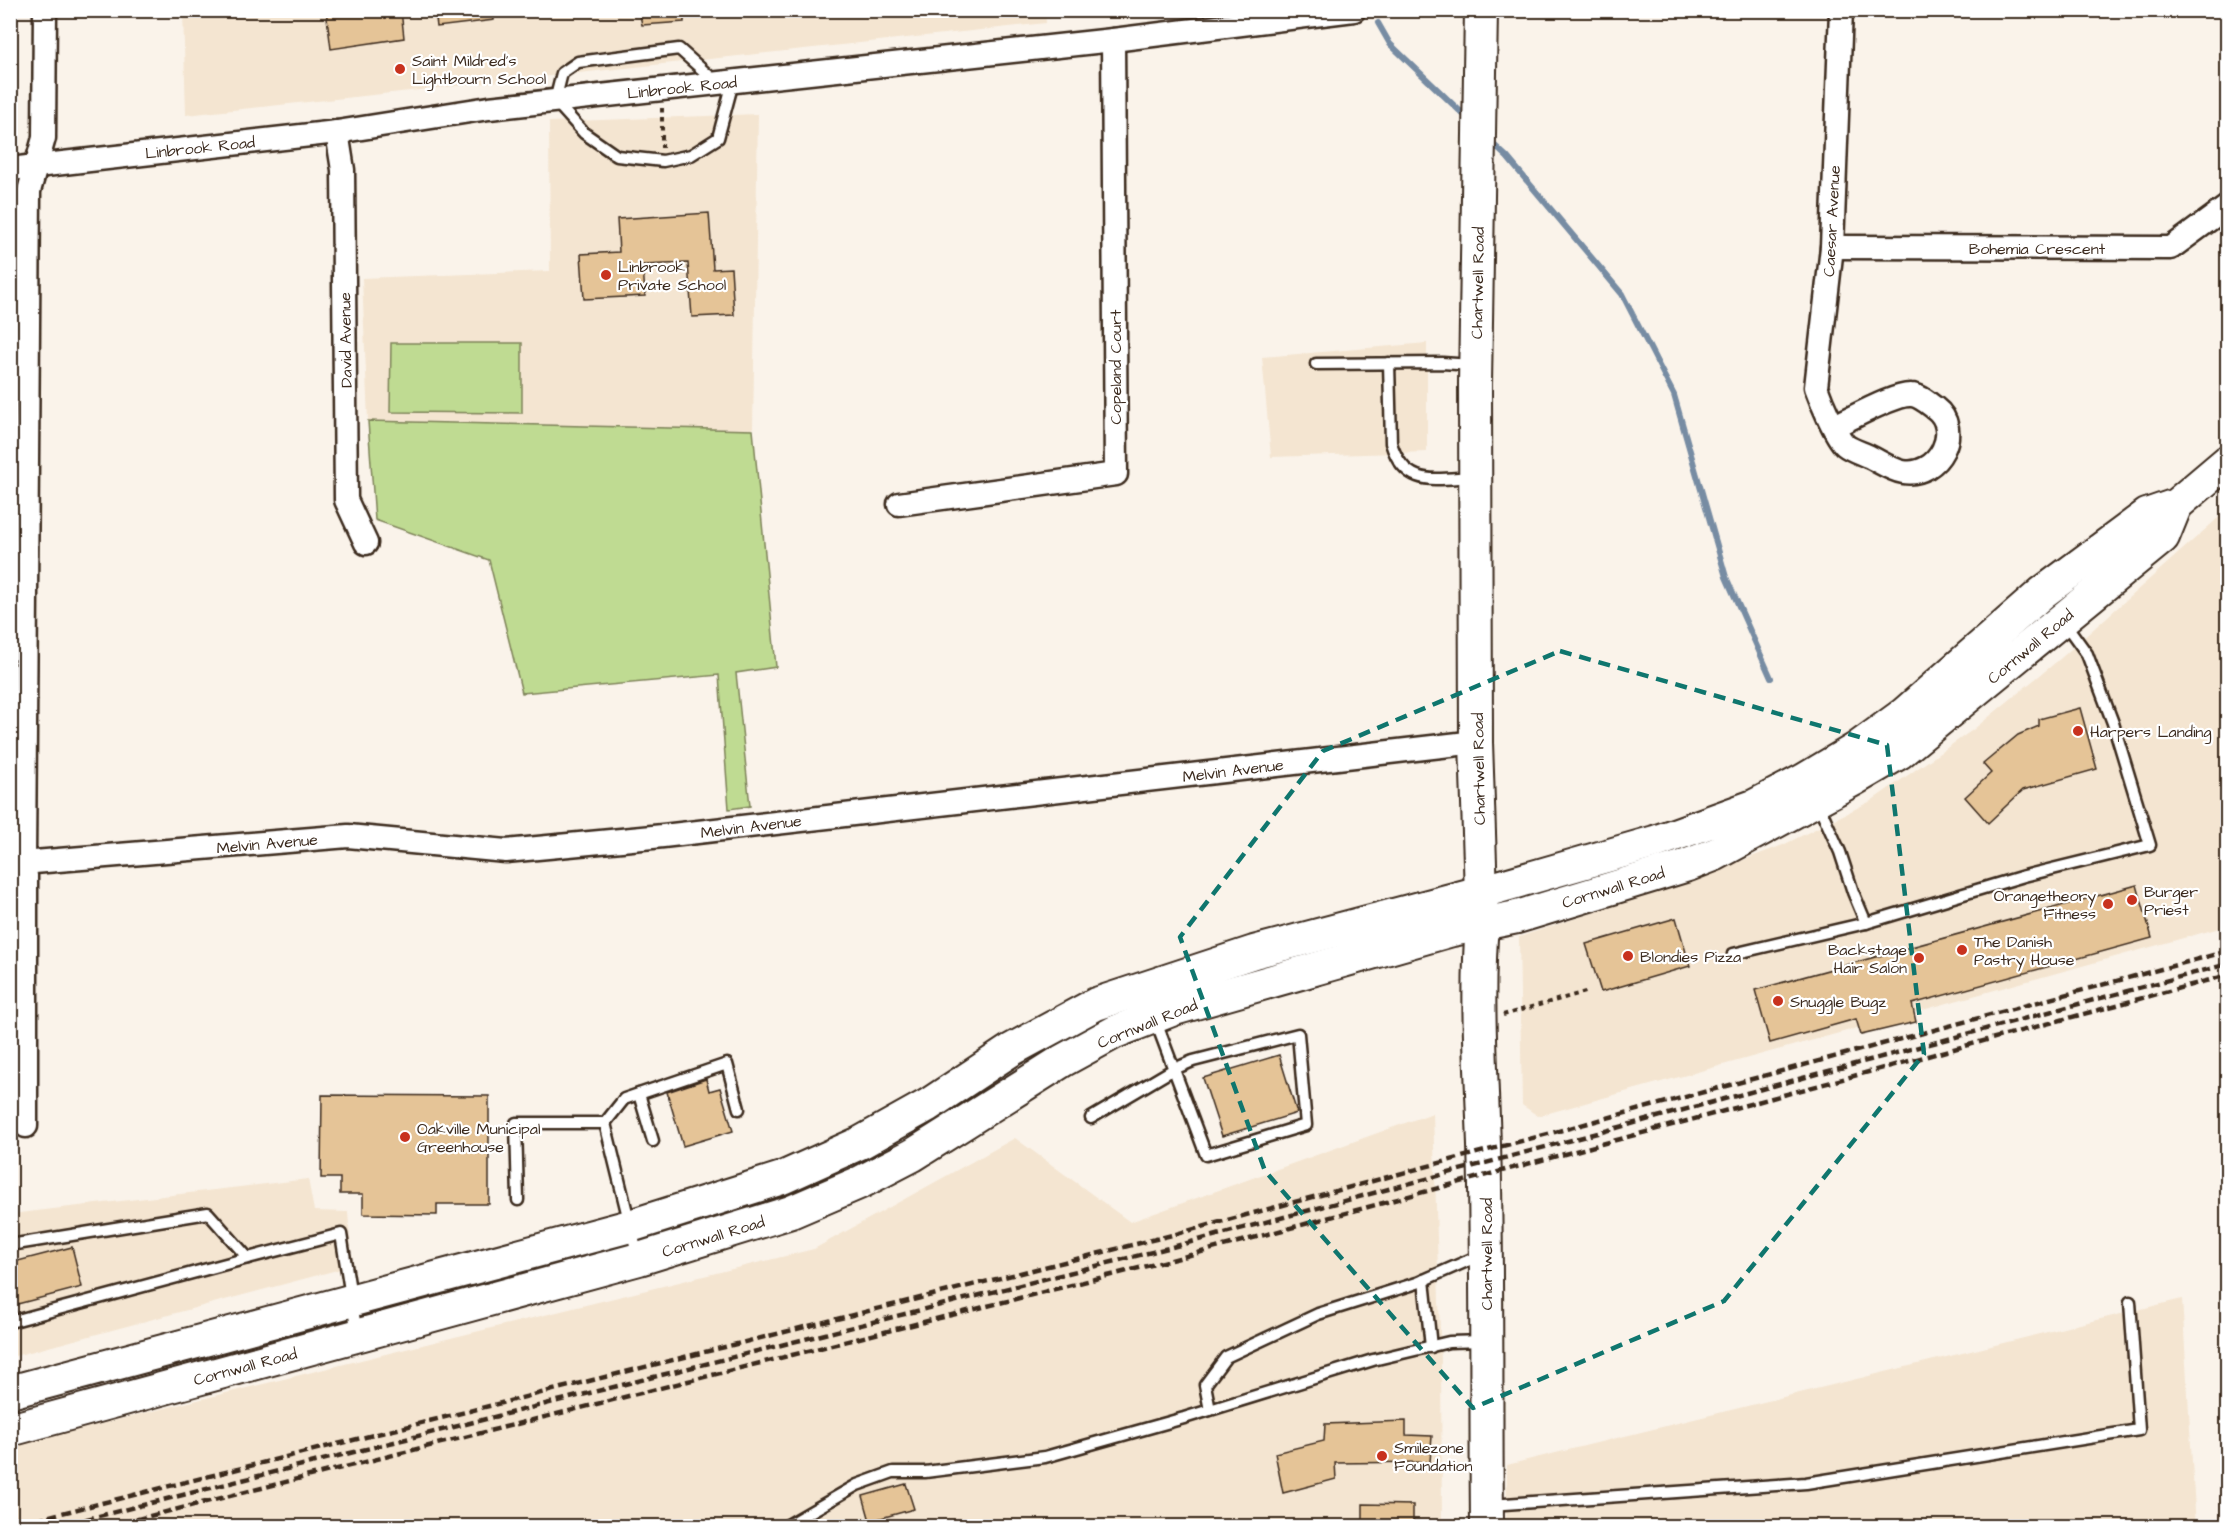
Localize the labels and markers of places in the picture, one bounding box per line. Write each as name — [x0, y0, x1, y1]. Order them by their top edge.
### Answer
place label: Saint Mildred's Lightbourn School — [412, 50, 546, 91]
marker: Saint Mildred's Lightbourn School — [393, 62, 407, 76]
place label: Linbrook Private School — [618, 256, 726, 296]
marker: Linbrook Private School — [599, 268, 613, 282]
place label: Harpers Landing — [2090, 721, 2212, 744]
marker: Harpers Landing — [2071, 724, 2085, 738]
place label: Burger Priest — [2144, 881, 2198, 921]
place label: Orangetheory Fitness — [1994, 885, 2096, 925]
marker: Burger Priest — [2125, 893, 2139, 907]
marker: Orangetheory Fitness — [2101, 897, 2115, 911]
place label: The Danish Pastry House — [1974, 931, 2075, 972]
place label: Backstage Hair Salon — [1828, 939, 1907, 979]
marker: The Danish Pastry House — [1955, 943, 1969, 957]
place label: Blondies Pizza — [1640, 946, 1741, 968]
marker: Blondies Pizza — [1621, 949, 1635, 963]
marker: Backstage Hair Salon — [1912, 951, 1926, 965]
place label: Snuggle Bugz — [1790, 991, 1886, 1014]
marker: Snuggle Bugz — [1771, 994, 1785, 1008]
place label: Oakville Municipal Greenhouse — [417, 1118, 540, 1158]
marker: Oakville Municipal Greenhouse — [398, 1130, 412, 1144]
place label: Smilezone Foundation — [1394, 1437, 1472, 1477]
marker: Smilezone Foundation — [1375, 1449, 1389, 1463]

